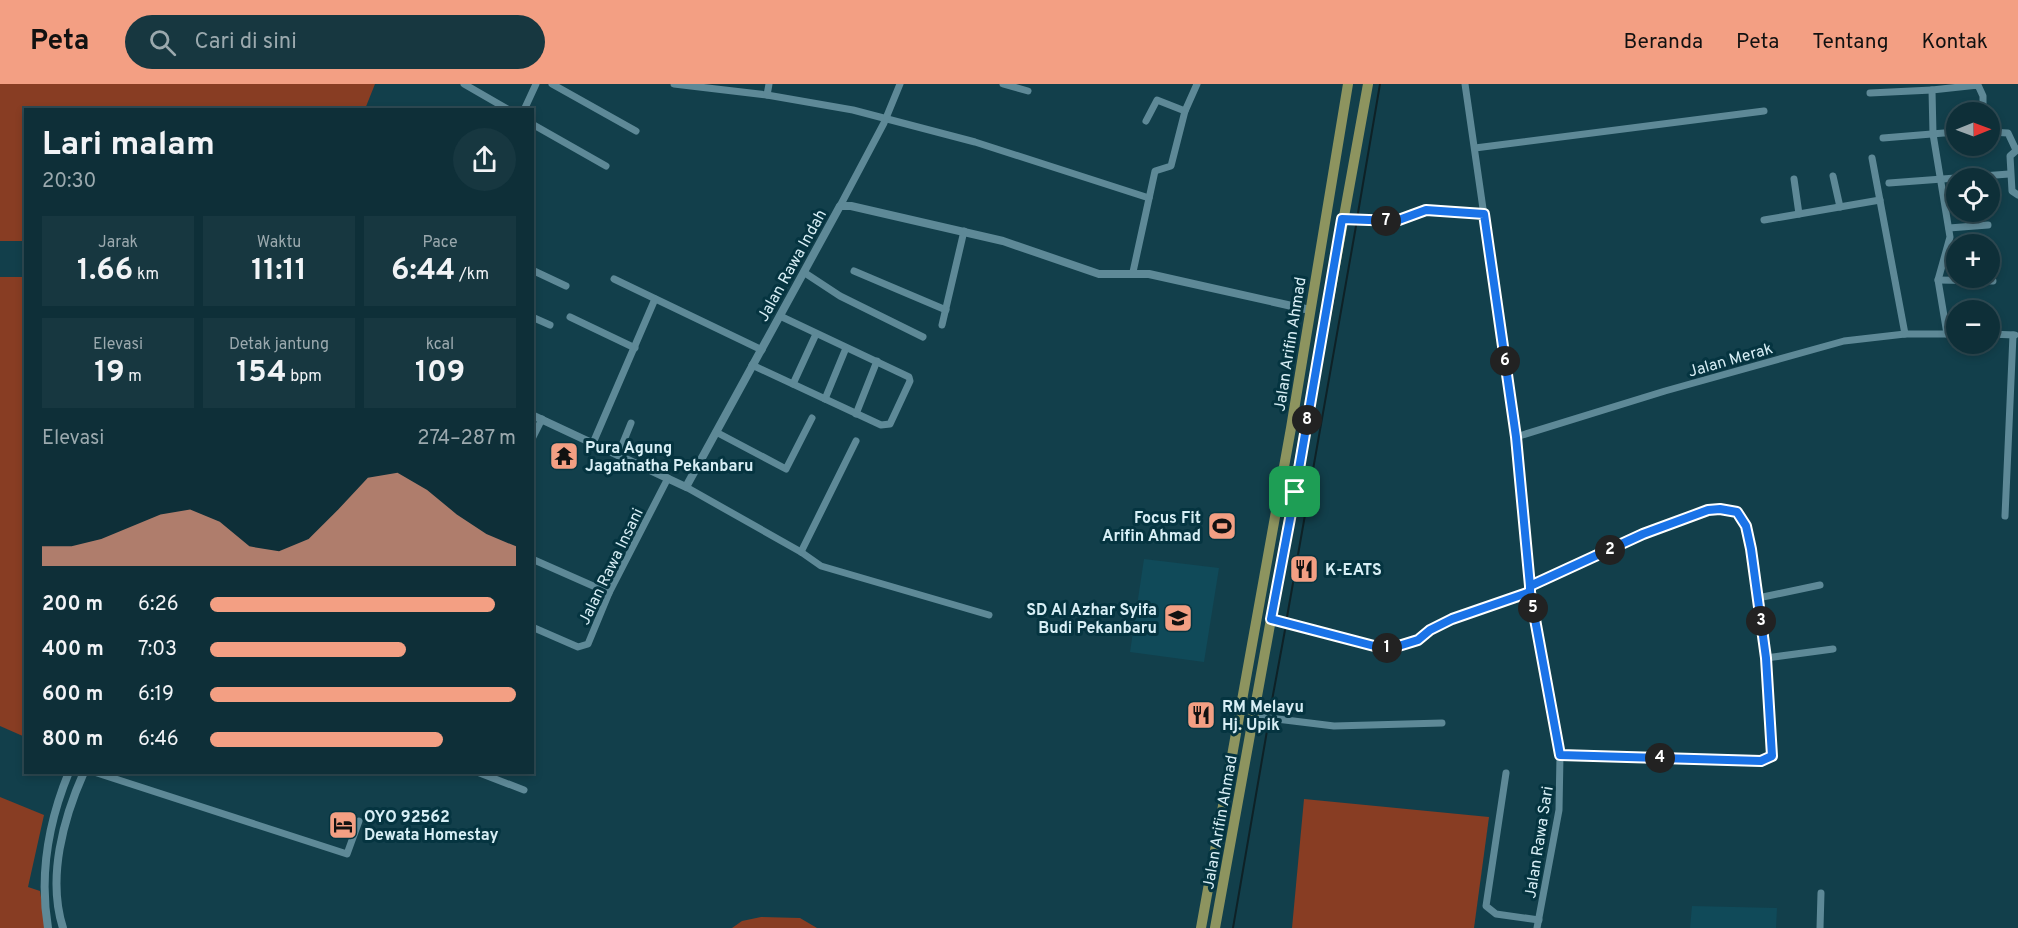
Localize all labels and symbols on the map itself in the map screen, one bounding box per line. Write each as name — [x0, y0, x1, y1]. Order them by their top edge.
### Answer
north arrow — [1946, 102, 2000, 156]
street label: Jalan Rawa Indah — [754, 206, 832, 326]
pin: 7 — [1371, 206, 1401, 236]
street label: Jalan Arifin Ahmad — [1270, 276, 1311, 413]
street label: Jalan Merak — [1686, 339, 1775, 383]
pin: 6 — [1490, 346, 1520, 376]
pin: 8 — [1292, 405, 1322, 435]
place label: Pura Agung Jagatnatha Pekanbaru — [585, 439, 754, 477]
temple icon: Pura Agung Jagatnatha Pekanbaru — [548, 440, 580, 472]
pin — [1269, 466, 1320, 517]
street label: Jalan Rawa Insani — [575, 505, 649, 629]
place label: Focus Fit Arifin Ahmad — [1102, 509, 1201, 547]
sports icon: Focus Fit Arifin Ahmad — [1206, 510, 1238, 542]
pin: 2 — [1595, 535, 1625, 565]
restaurant icon: K-EATS — [1288, 553, 1320, 585]
place label: K-EATS — [1325, 561, 1382, 581]
pin: 5 — [1518, 593, 1548, 623]
place label: SD Al Azhar Syifa Budi Pekanbaru — [1026, 601, 1157, 639]
school or university icon: SD Al Azhar Syifa Budi Pekanbaru — [1162, 602, 1194, 634]
pin: 3 — [1746, 606, 1776, 636]
pin: 1 — [1372, 633, 1402, 663]
place label: RM Melayu Hj. Upik — [1222, 698, 1304, 736]
restaurant icon: RM Melayu Hj. Upik — [1185, 699, 1217, 731]
pin: 4 — [1645, 743, 1675, 773]
street label: Jalan Arifin Ahmad — [1199, 754, 1243, 891]
street label: Jalan Rawa Sari — [1521, 785, 1559, 900]
place label: OYO 92562 Dewata Homestay — [364, 808, 499, 846]
hotel icon: OYO 92562 Dewata Homestay — [327, 809, 359, 841]

